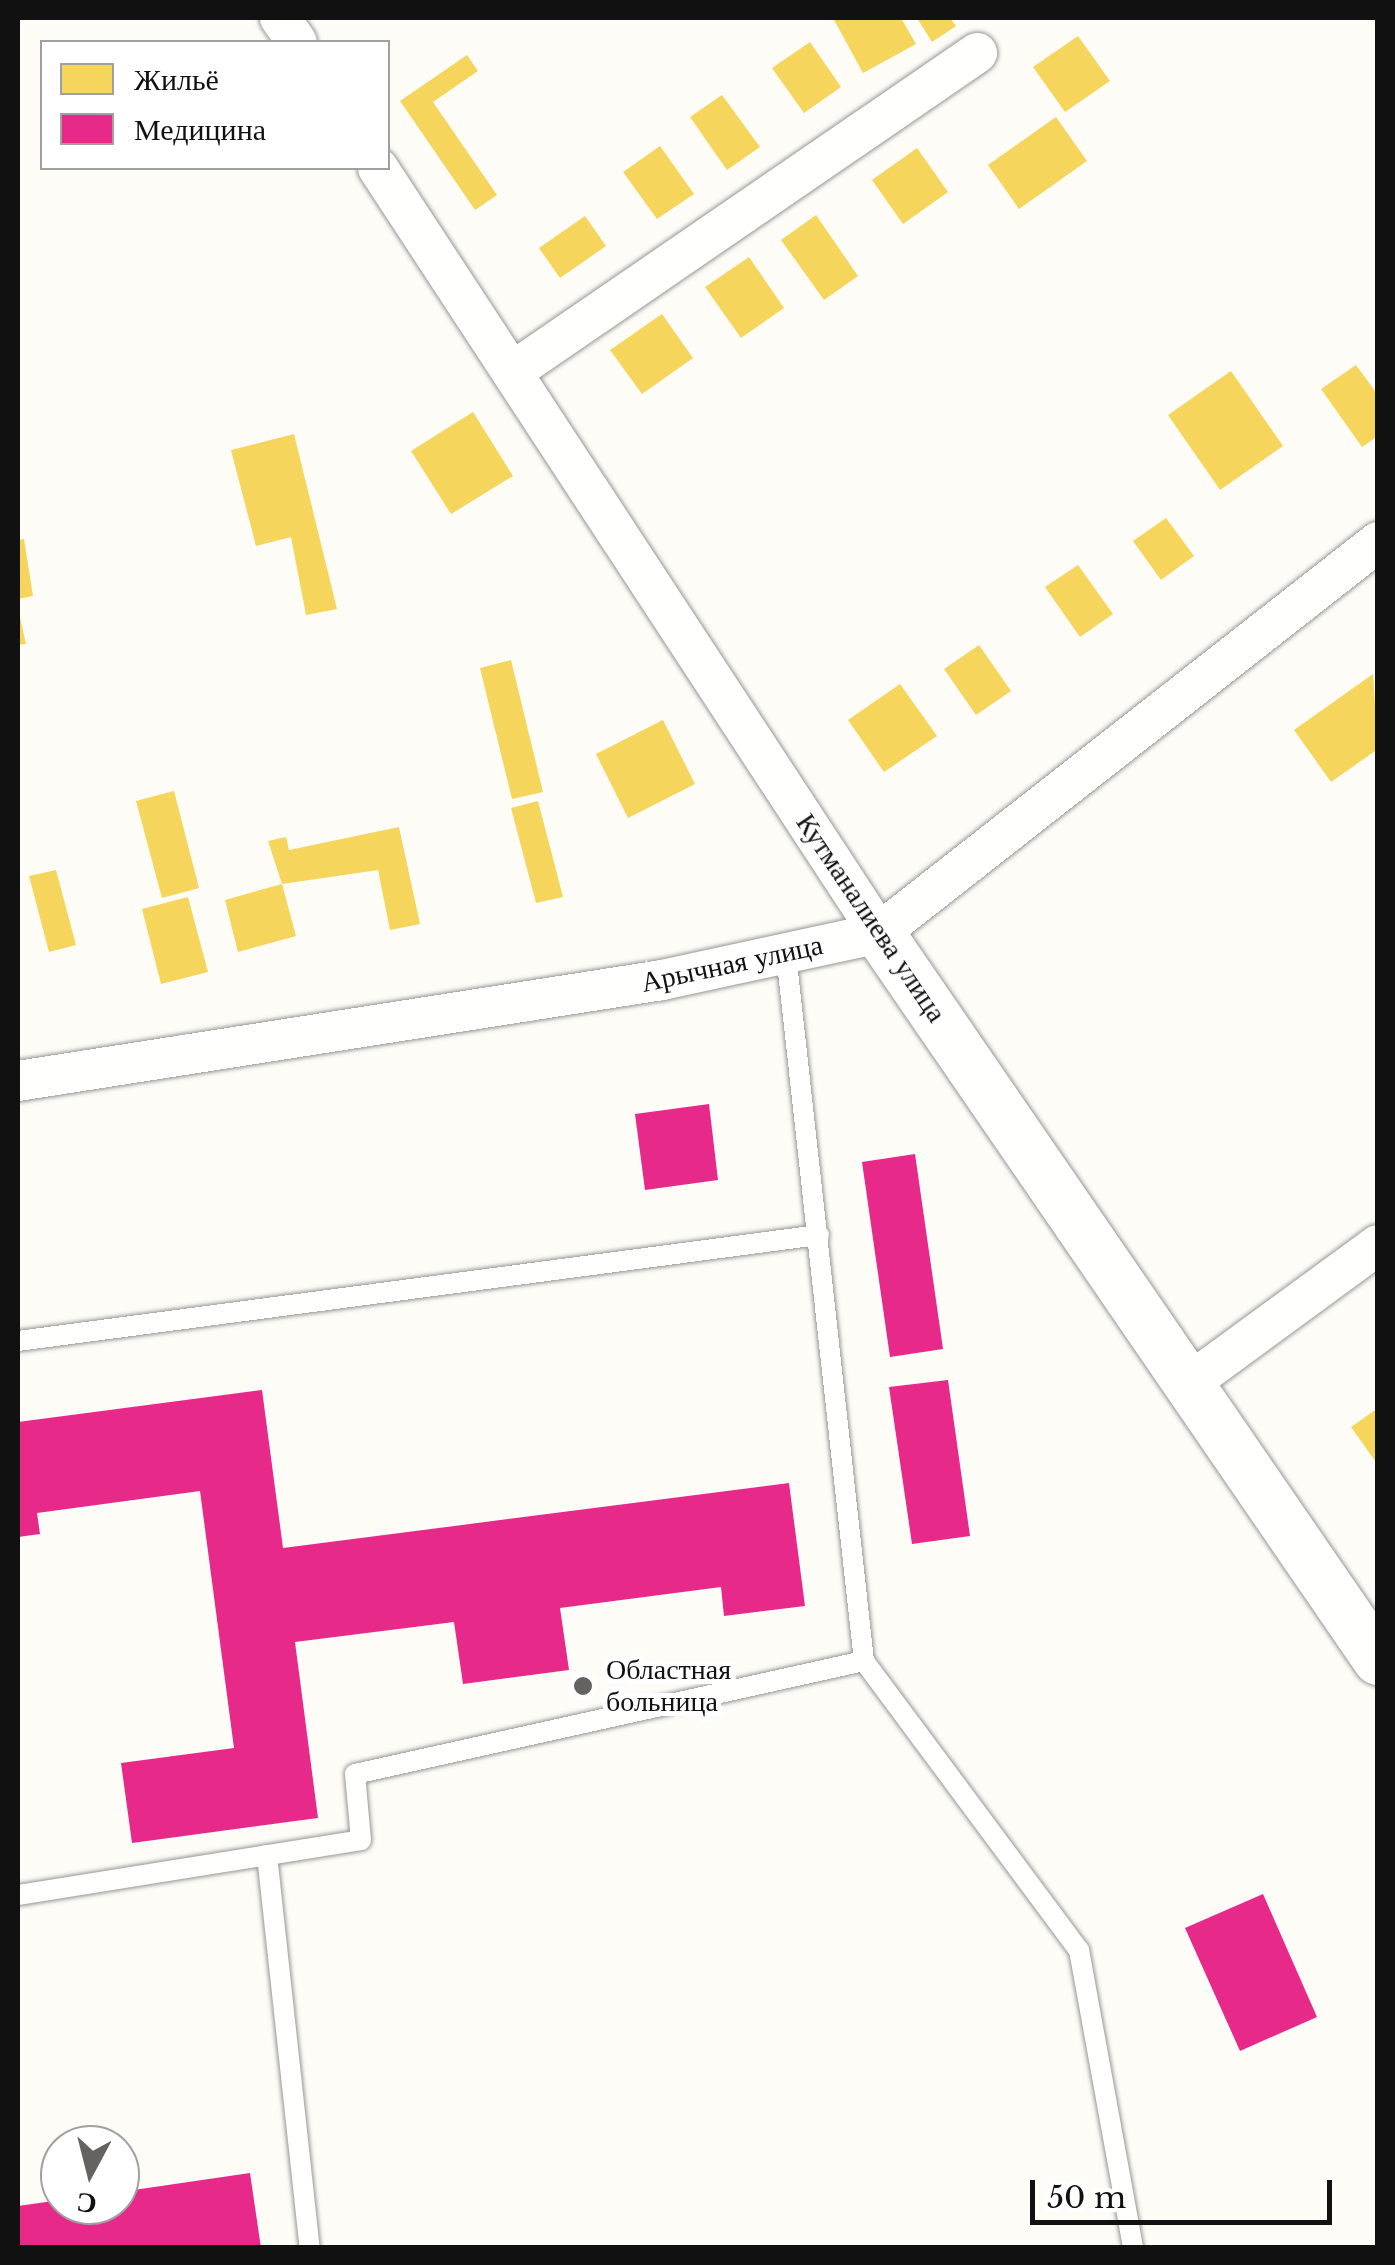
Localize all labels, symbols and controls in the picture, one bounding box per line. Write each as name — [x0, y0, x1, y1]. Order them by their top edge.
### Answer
legend — [40, 40, 390, 170]
text: Жильё — [134, 61, 219, 98]
text: Медицина — [134, 111, 266, 148]
street label: Кутманалиева улица — [789, 807, 953, 1029]
street label: Арычная улица — [638, 928, 826, 1000]
place label: Областная больница — [606, 1653, 731, 1719]
marker: Областная больница — [570, 1673, 596, 1699]
north arrow — [40, 2125, 140, 2225]
scale bar — [1035, 2160, 1338, 2222]
text: 50 m — [1047, 2179, 1126, 2216]
text: С — [74, 2185, 99, 2222]

